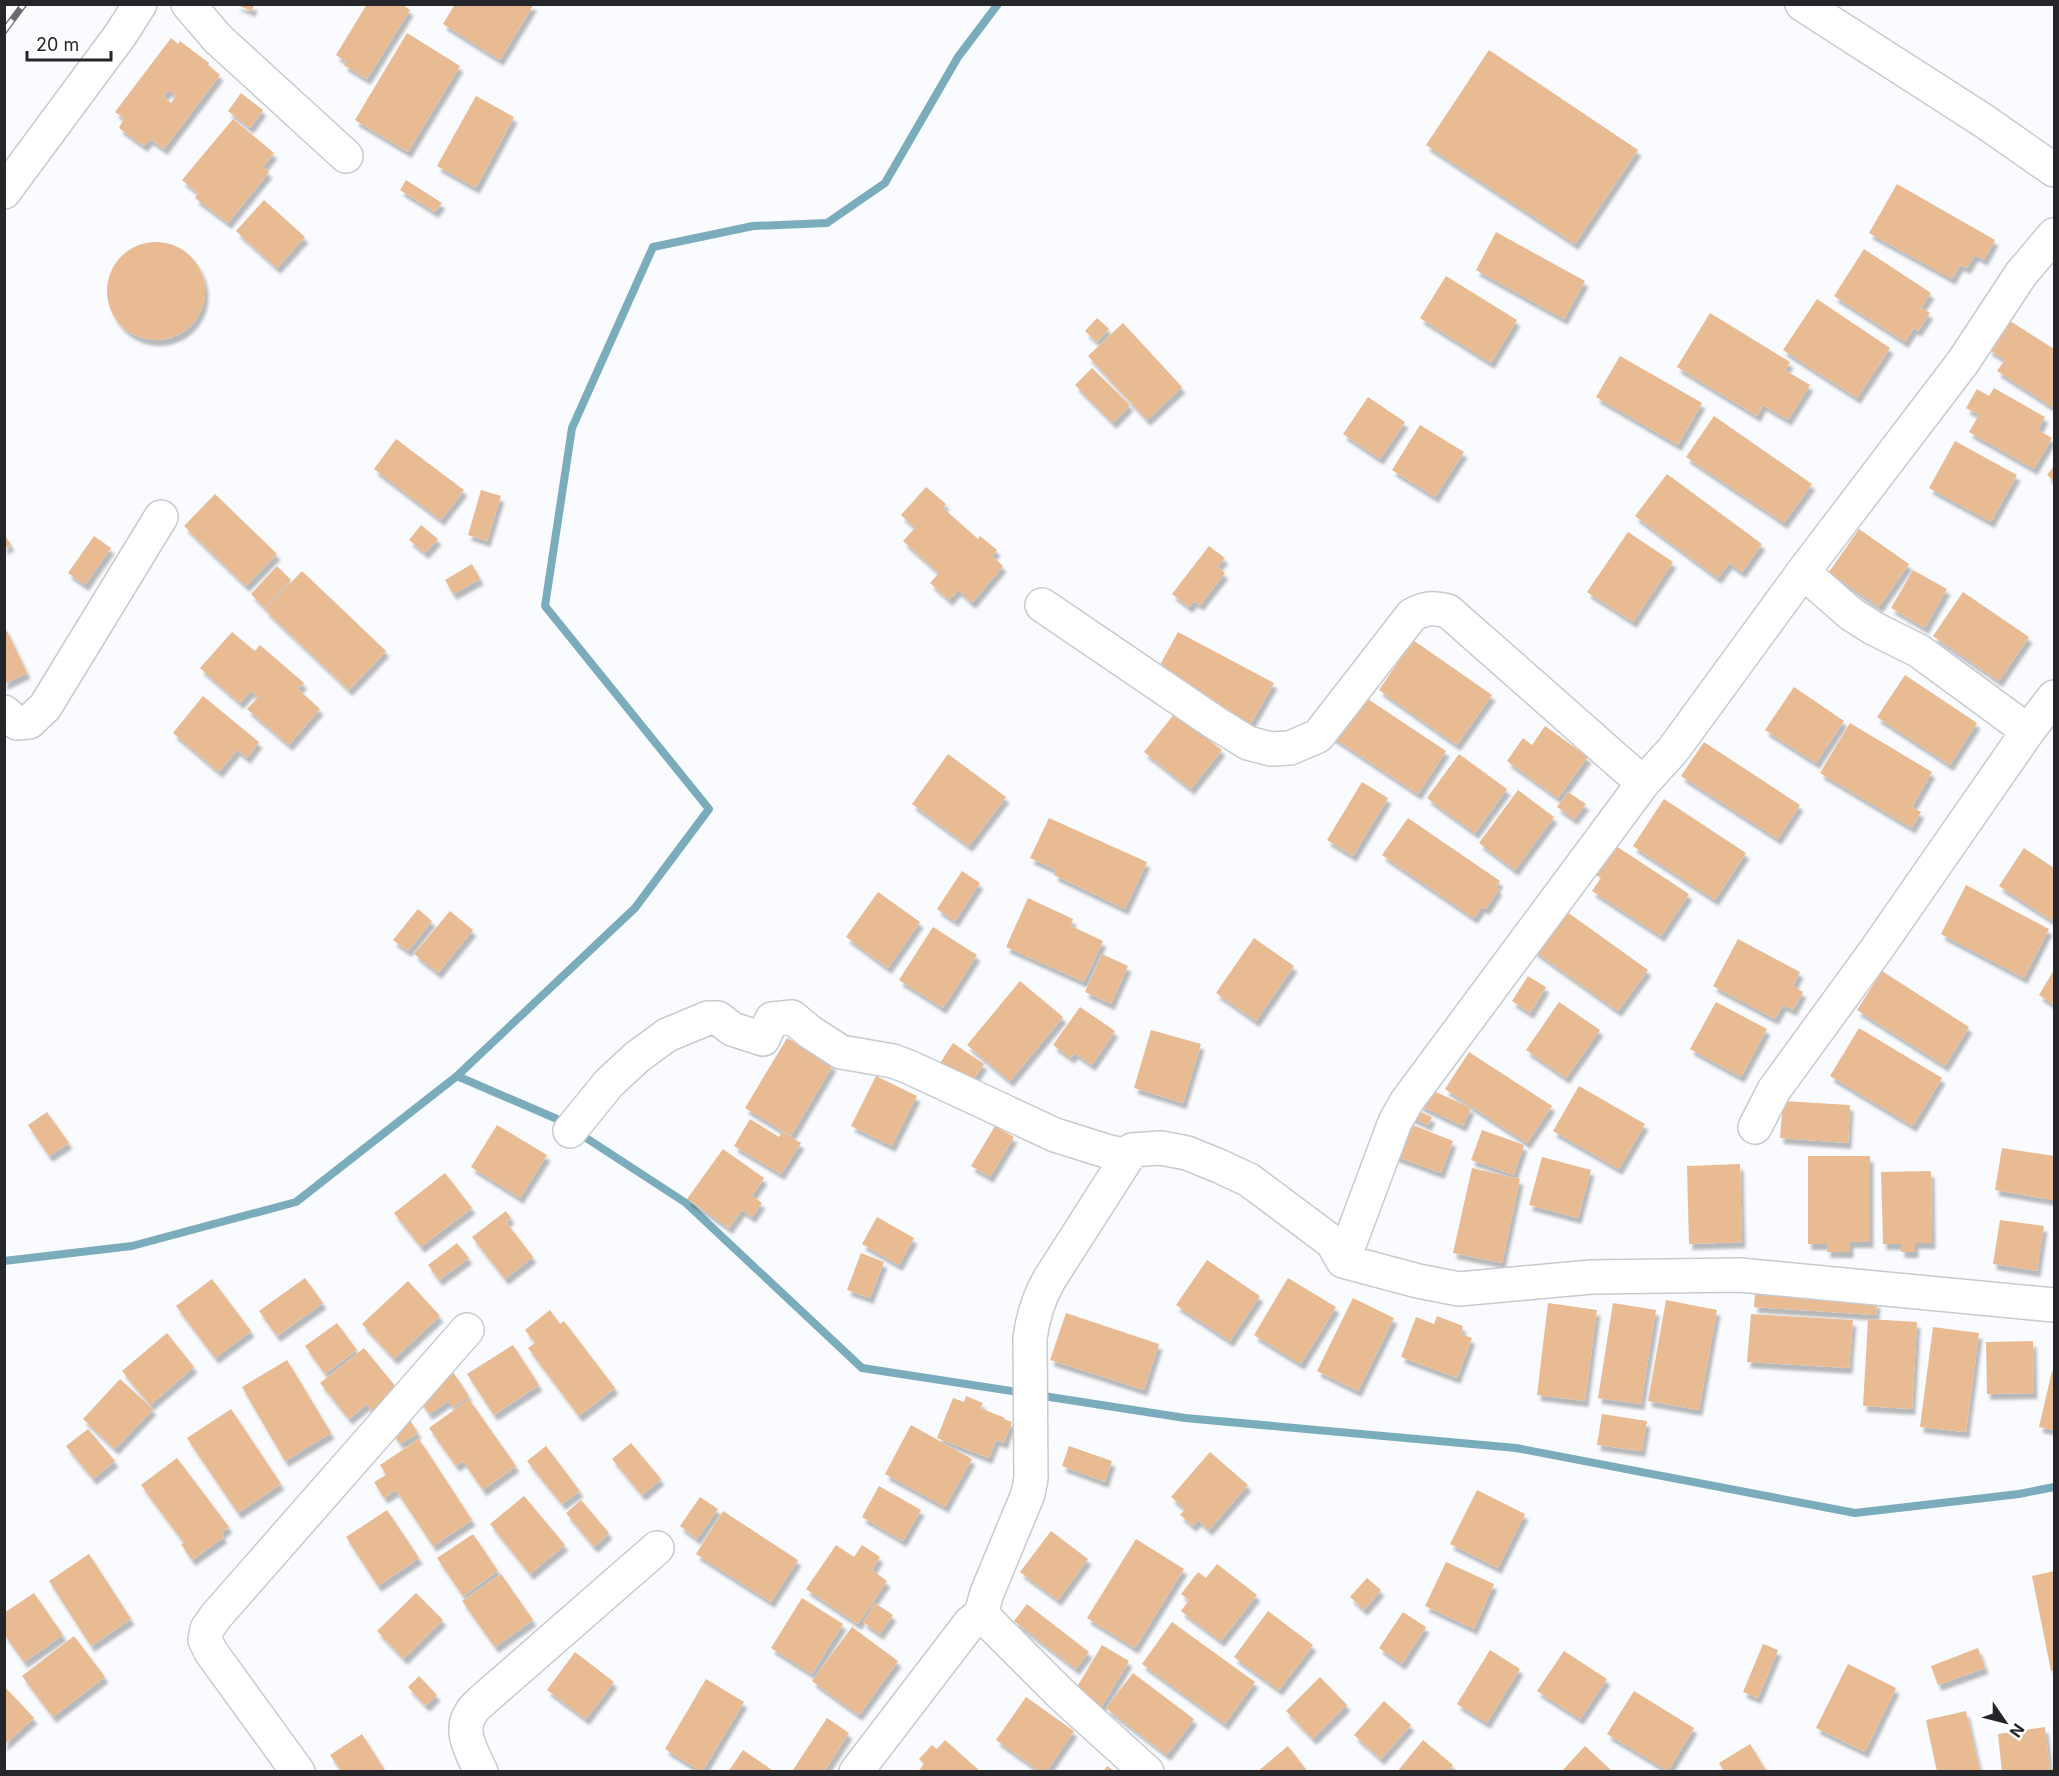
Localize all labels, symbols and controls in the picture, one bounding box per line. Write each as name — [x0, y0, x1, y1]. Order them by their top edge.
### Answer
scale bar — [27, 24, 111, 62]
text: 20 m — [36, 34, 79, 55]
north arrow — [1975, 1692, 2035, 1752]
text: N — [2006, 1720, 2029, 1741]

